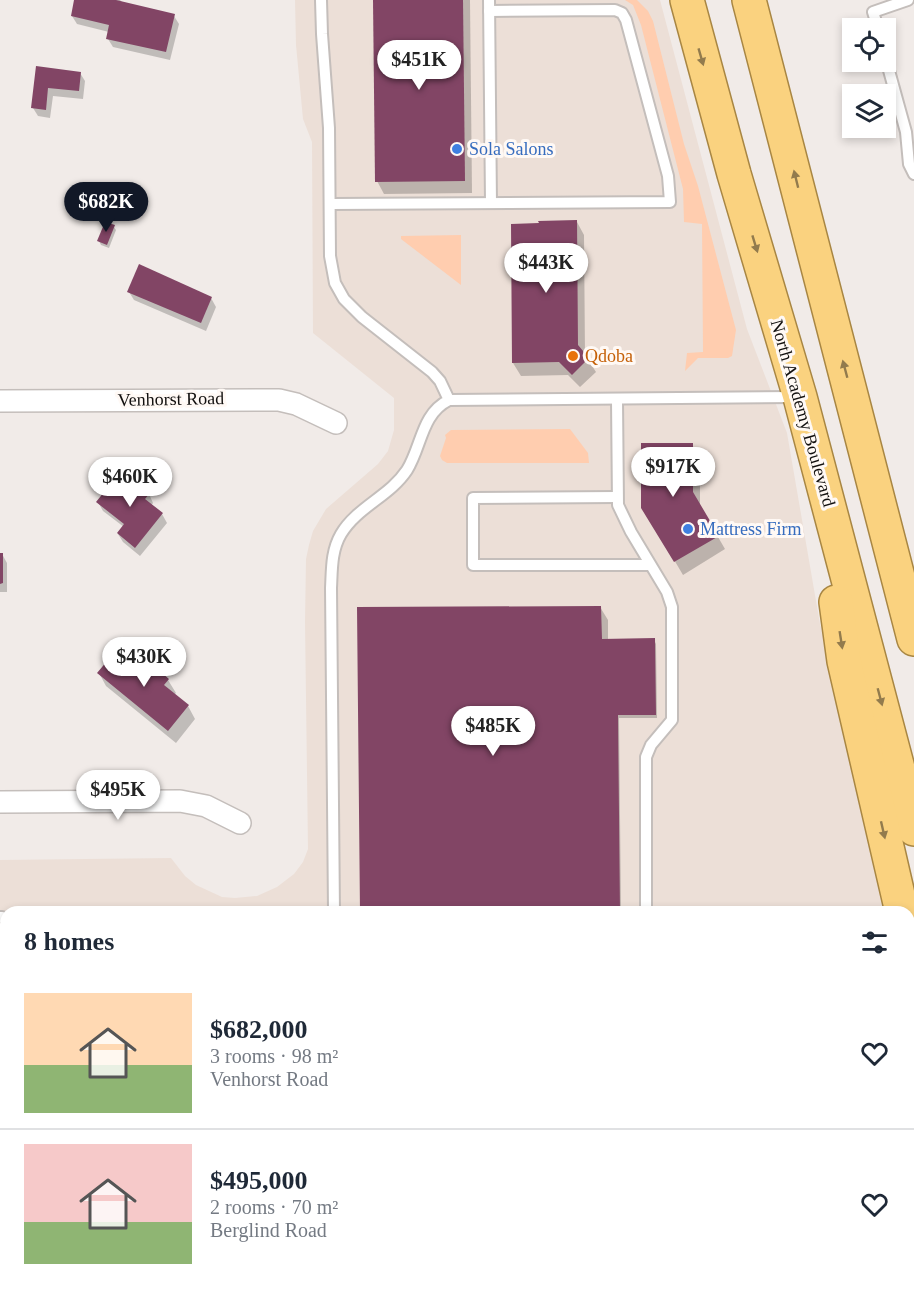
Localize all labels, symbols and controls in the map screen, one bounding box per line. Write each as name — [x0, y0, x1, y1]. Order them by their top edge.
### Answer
map controls — [842, 18, 896, 138]
button: locate — [842, 18, 896, 72]
pin: $451K — [377, 40, 461, 91]
text: $451K — [391, 48, 447, 70]
one-way arrow — [697, 48, 706, 66]
button: layers — [842, 84, 896, 138]
place label: Sola Salons — [469, 139, 554, 159]
marker: Sola Salons — [450, 142, 464, 156]
one-way arrow — [790, 170, 800, 189]
pin: $682K — [64, 182, 148, 233]
text: $682K — [78, 190, 134, 212]
one-way arrow — [751, 235, 760, 253]
pin: $443K — [504, 243, 588, 294]
text: $443K — [518, 251, 574, 273]
street label: North Academy Boulevard — [767, 317, 839, 509]
place label: Qdoba — [585, 346, 633, 366]
marker: Qdoba — [566, 349, 580, 363]
one-way arrow — [840, 360, 850, 378]
street label: Venhorst Road — [118, 388, 224, 410]
pin: $917K — [631, 447, 715, 498]
text: $917K — [645, 455, 701, 477]
pin: $460K — [88, 457, 172, 508]
text: $460K — [102, 465, 158, 487]
place label: Mattress Firm — [700, 519, 802, 539]
marker: Mattress Firm — [681, 522, 695, 536]
one-way arrow — [837, 631, 846, 650]
pin: $430K — [102, 637, 186, 688]
text: $430K — [116, 645, 172, 667]
one-way arrow — [875, 688, 885, 707]
pin: $485K — [451, 706, 535, 757]
text: $485K — [465, 714, 521, 736]
pin: $495K — [76, 770, 160, 821]
text: $495K — [90, 778, 146, 800]
one-way arrow — [879, 821, 888, 840]
icon: filters — [858, 926, 891, 959]
text: 8 homes — [24, 927, 114, 956]
text: $682,000 — [210, 1015, 308, 1044]
icon: home — [72, 1017, 144, 1089]
icon: heart — [858, 1037, 891, 1070]
text: 3 rooms · 98 m² — [210, 1045, 338, 1067]
text: Venhorst Road — [210, 1068, 328, 1090]
text: $495,000 — [210, 1166, 308, 1195]
icon: home — [72, 1168, 144, 1240]
icon: heart — [858, 1188, 891, 1221]
text: 2 rooms · 70 m² — [210, 1196, 338, 1218]
text: Berglind Road — [210, 1219, 327, 1241]

